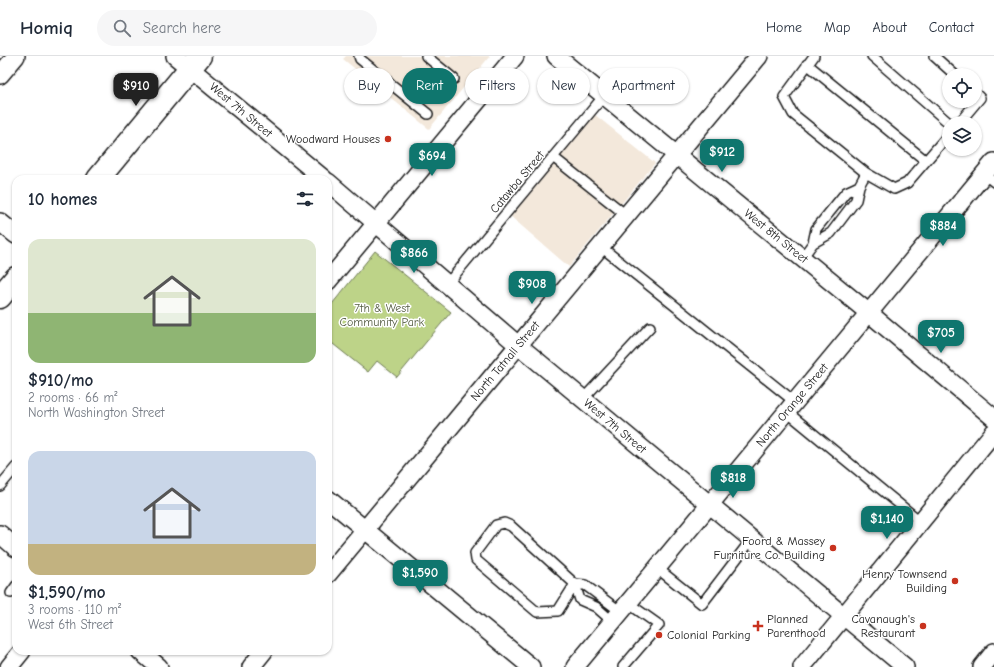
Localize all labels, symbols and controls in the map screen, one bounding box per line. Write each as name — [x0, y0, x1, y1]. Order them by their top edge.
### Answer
search box — [97, 10, 377, 46]
text: Homiq — [20, 17, 73, 39]
icon: search — [111, 17, 133, 39]
text: Search here — [143, 19, 221, 37]
text: Home — [766, 19, 802, 36]
text: Map — [824, 19, 850, 36]
text: About — [872, 19, 907, 36]
text: Contact — [929, 19, 974, 36]
chip: Buy — [344, 68, 394, 104]
chip: Rent — [402, 68, 457, 104]
chip: Filters — [465, 68, 529, 104]
chip: New — [537, 68, 590, 104]
chip: Apartment — [598, 68, 689, 104]
map controls — [942, 68, 982, 156]
button: locate — [942, 68, 982, 108]
pin: $910 — [112, 73, 160, 107]
text: $910 — [122, 78, 150, 93]
street label: West 7th Street — [207, 80, 276, 141]
button: layers — [942, 116, 982, 156]
place label: Woodward Houses — [286, 132, 380, 146]
marker: Woodward Houses — [383, 134, 393, 144]
pin: $912 — [698, 139, 746, 173]
pin: $694 — [408, 143, 456, 177]
text: $912 — [709, 144, 735, 159]
text: $694 — [418, 148, 446, 163]
street label: Catawba Street — [487, 148, 547, 216]
icon: filters — [294, 188, 316, 210]
text: 10 homes — [28, 190, 97, 209]
street label: West 8th Street — [741, 206, 811, 266]
pin: $884 — [919, 213, 967, 247]
text: $884 — [929, 218, 957, 233]
pin: $866 — [390, 240, 438, 274]
text: $866 — [400, 245, 428, 260]
icon: home — [136, 265, 208, 337]
pin: $908 — [508, 271, 556, 305]
text: $908 — [518, 276, 546, 291]
park label: 7th & West Community Park — [340, 301, 425, 329]
street label: North Tatnall Street — [468, 318, 543, 404]
pin: $705 — [917, 320, 965, 354]
text: $705 — [927, 325, 955, 340]
street label: North Orange Street — [753, 360, 831, 449]
text: $910/mo — [28, 371, 93, 390]
text: 2 rooms · 66 m² — [28, 390, 117, 405]
street label: West 7th Street — [581, 396, 650, 457]
text: North Washington Street — [28, 405, 164, 420]
pin: $818 — [709, 465, 757, 499]
text: $818 — [720, 470, 746, 485]
icon: home — [136, 477, 208, 549]
pin: $1,140 — [854, 506, 920, 540]
text: $1,140 — [870, 511, 904, 526]
place label: Foord & Massey Furniture Co. Building — [713, 534, 826, 562]
marker: Foord & Massey Furniture Co. Building — [828, 543, 838, 553]
pin: $1,590 — [387, 560, 453, 594]
text: $1,590 — [402, 565, 438, 580]
place label: Henry Townsend Building — [862, 567, 947, 595]
marker: Henry Townsend Building — [950, 576, 960, 586]
text: $1,590/mo — [28, 583, 106, 602]
text: 3 rooms · 110 m² — [28, 602, 121, 617]
place label: Planned Parenthood — [767, 612, 826, 640]
place label: Cavanaugh's Restaurant — [851, 612, 916, 640]
text: West 6th Street — [28, 617, 113, 632]
marker: Planned Parenthood — [752, 620, 764, 632]
marker: Cavanaugh's Restaurant — [918, 621, 928, 631]
place label: Colonial Parking — [667, 628, 751, 642]
marker: Colonial Parking — [654, 630, 664, 640]

